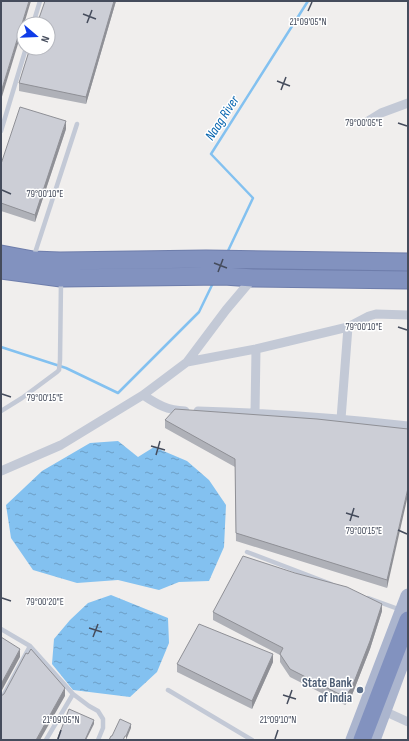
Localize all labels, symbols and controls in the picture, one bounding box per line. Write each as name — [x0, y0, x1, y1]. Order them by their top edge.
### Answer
north arrow — [16, 16, 56, 56]
text: 21°09'05"N — [289, 16, 327, 28]
text: N — [38, 34, 52, 44]
water label: Naag River — [201, 92, 243, 143]
text: 79°00'05"E — [345, 117, 383, 129]
text: 79°00'10"E — [27, 188, 63, 200]
text: 79°00'10"E — [346, 321, 382, 333]
text: 79°00'15"E — [27, 392, 63, 404]
text: 79°00'15"E — [346, 525, 382, 537]
text: 79°00'20"E — [26, 596, 64, 608]
place label: State Bank of India — [302, 675, 353, 706]
marker: State Bank of India — [355, 685, 365, 695]
text: 21°09'05"N — [42, 714, 80, 726]
text: 21°09'10"N — [260, 714, 296, 726]

